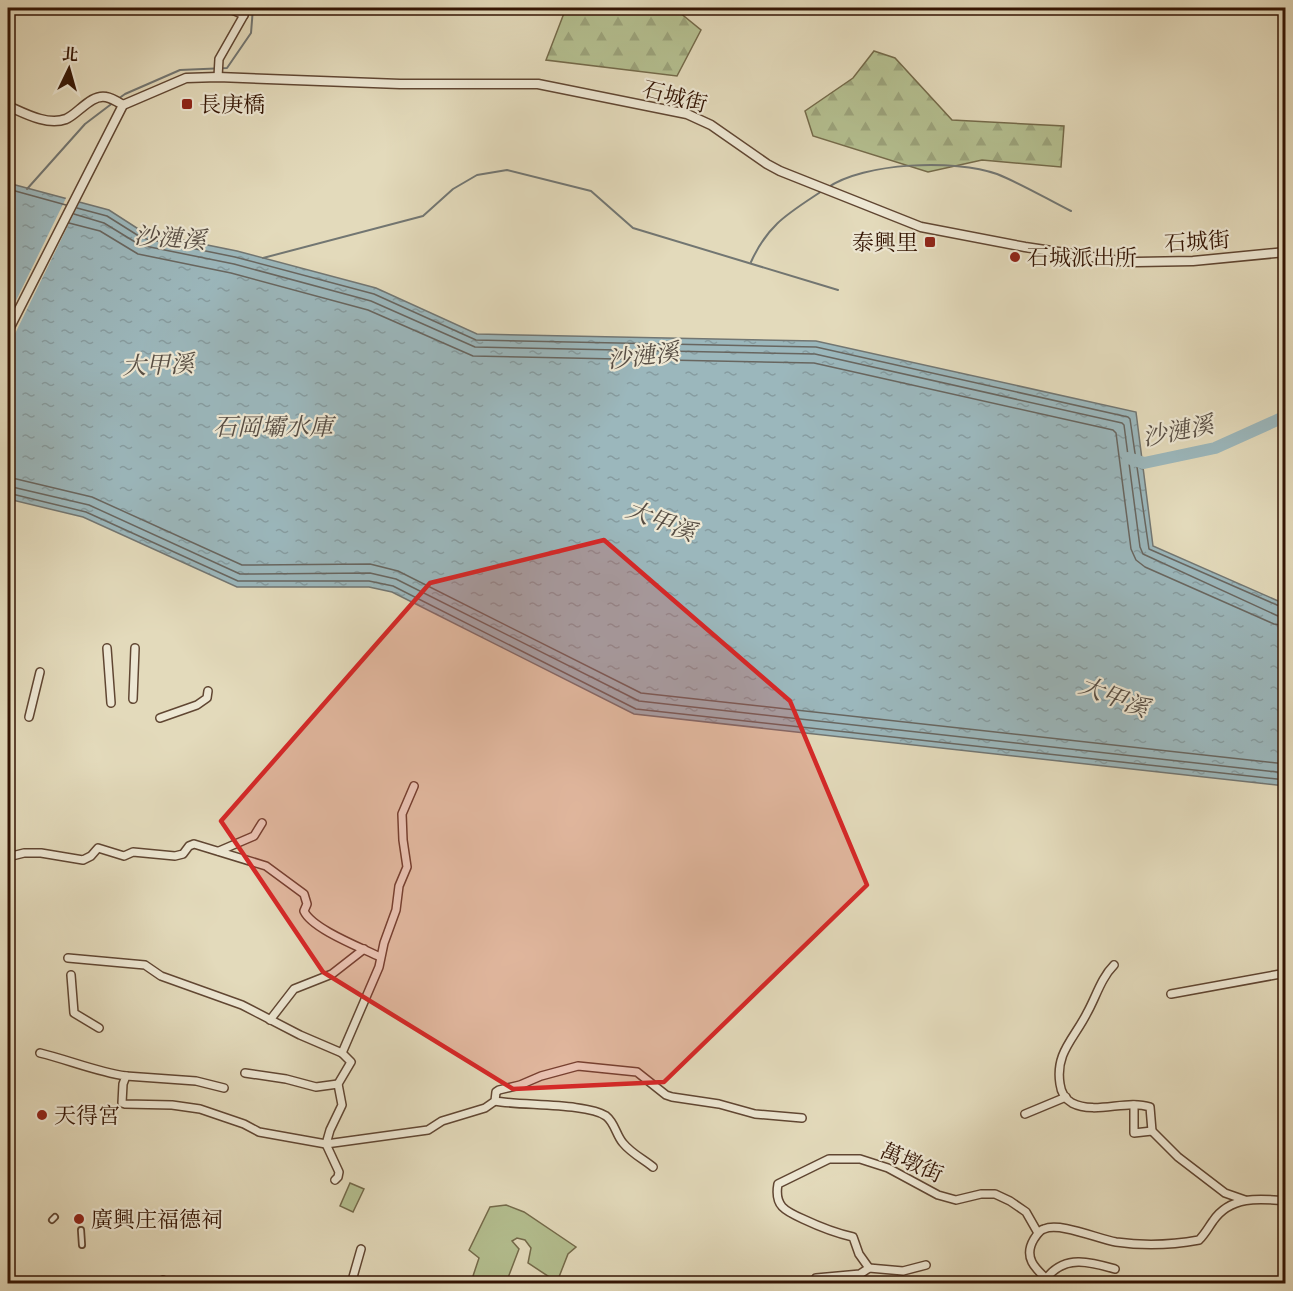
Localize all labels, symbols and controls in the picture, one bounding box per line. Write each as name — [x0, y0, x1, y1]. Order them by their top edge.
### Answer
north arrow — [39, 39, 99, 99]
text: 北 — [61, 43, 79, 67]
street label: 石城街 — [639, 74, 711, 120]
place label: 長庚橋 — [199, 90, 265, 120]
marker: 長庚橋 — [180, 97, 194, 111]
water label: 沙漣溪 — [133, 220, 210, 257]
street label: 石城街 — [1163, 225, 1231, 259]
place label: 泰興里 — [852, 228, 918, 258]
marker: 泰興里 — [923, 235, 937, 249]
place label: 石城派出所 — [1027, 243, 1137, 273]
marker: 石城派出所 — [1008, 250, 1022, 264]
water label: 沙漣溪 — [605, 335, 684, 376]
water label: 大甲溪 — [121, 348, 198, 382]
water label: 沙漣溪 — [1140, 408, 1219, 454]
water label: 石岡壩水庫 — [213, 411, 337, 443]
water label: 大甲溪 — [622, 493, 703, 550]
water label: 大甲溪 — [1075, 669, 1156, 726]
place label: 天得宮 — [54, 1101, 120, 1131]
marker: 天得宮 — [35, 1108, 49, 1122]
street label: 萬墩街 — [875, 1136, 948, 1190]
place label: 廣興庄福德祠 — [91, 1205, 223, 1235]
marker: 廣興庄福德祠 — [72, 1212, 86, 1226]

